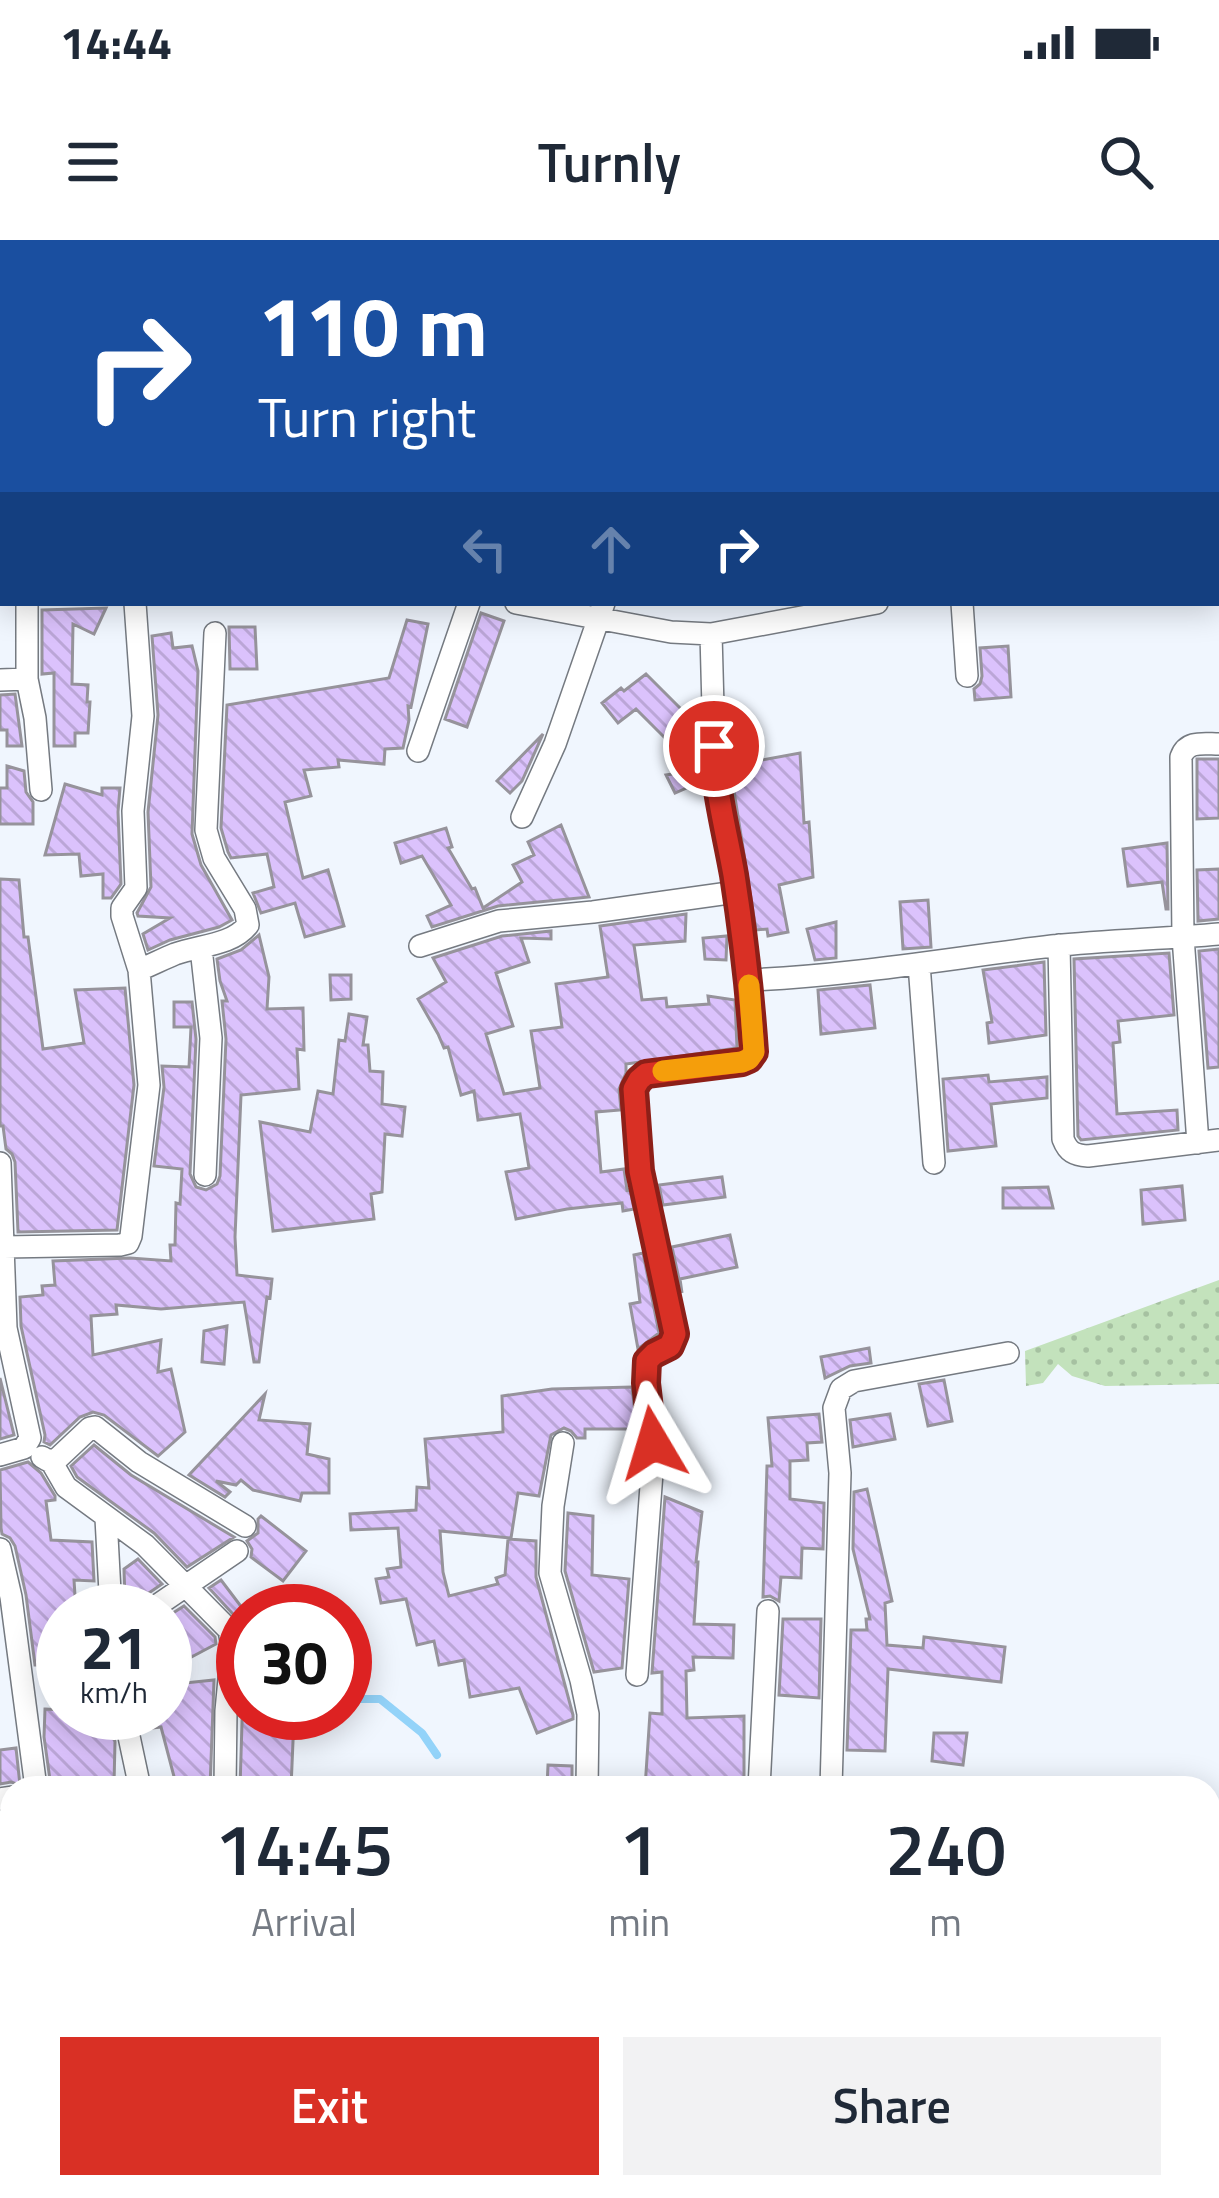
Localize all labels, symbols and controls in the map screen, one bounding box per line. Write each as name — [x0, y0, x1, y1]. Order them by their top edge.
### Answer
text: 14:44 — [60, 8, 172, 76]
text: Turnly — [538, 121, 681, 203]
icon: menu — [60, 129, 126, 195]
icon: search — [1093, 129, 1159, 195]
text: 110 m — [258, 261, 488, 389]
icon: right — [60, 288, 216, 444]
text: Turn right — [258, 376, 476, 458]
icon: left — [452, 516, 518, 582]
icon: ahead — [578, 516, 644, 582]
icon: right — [704, 516, 770, 582]
pin — [663, 695, 765, 797]
icon: arrive — [681, 713, 747, 779]
position arrow — [590, 1380, 716, 1506]
speed limit sign: 30 — [216, 1584, 372, 1740]
text: 21 — [80, 1601, 148, 1692]
text: km/h — [80, 1669, 148, 1715]
text: 14:45 — [215, 1793, 393, 1903]
text: 1 — [619, 1793, 659, 1903]
text: 240 — [885, 1793, 1006, 1903]
text: Arrival — [251, 1892, 357, 1951]
text: min — [608, 1892, 670, 1951]
text: m — [929, 1892, 962, 1951]
button: Exit — [60, 2037, 599, 2175]
button: Share — [623, 2037, 1161, 2175]

